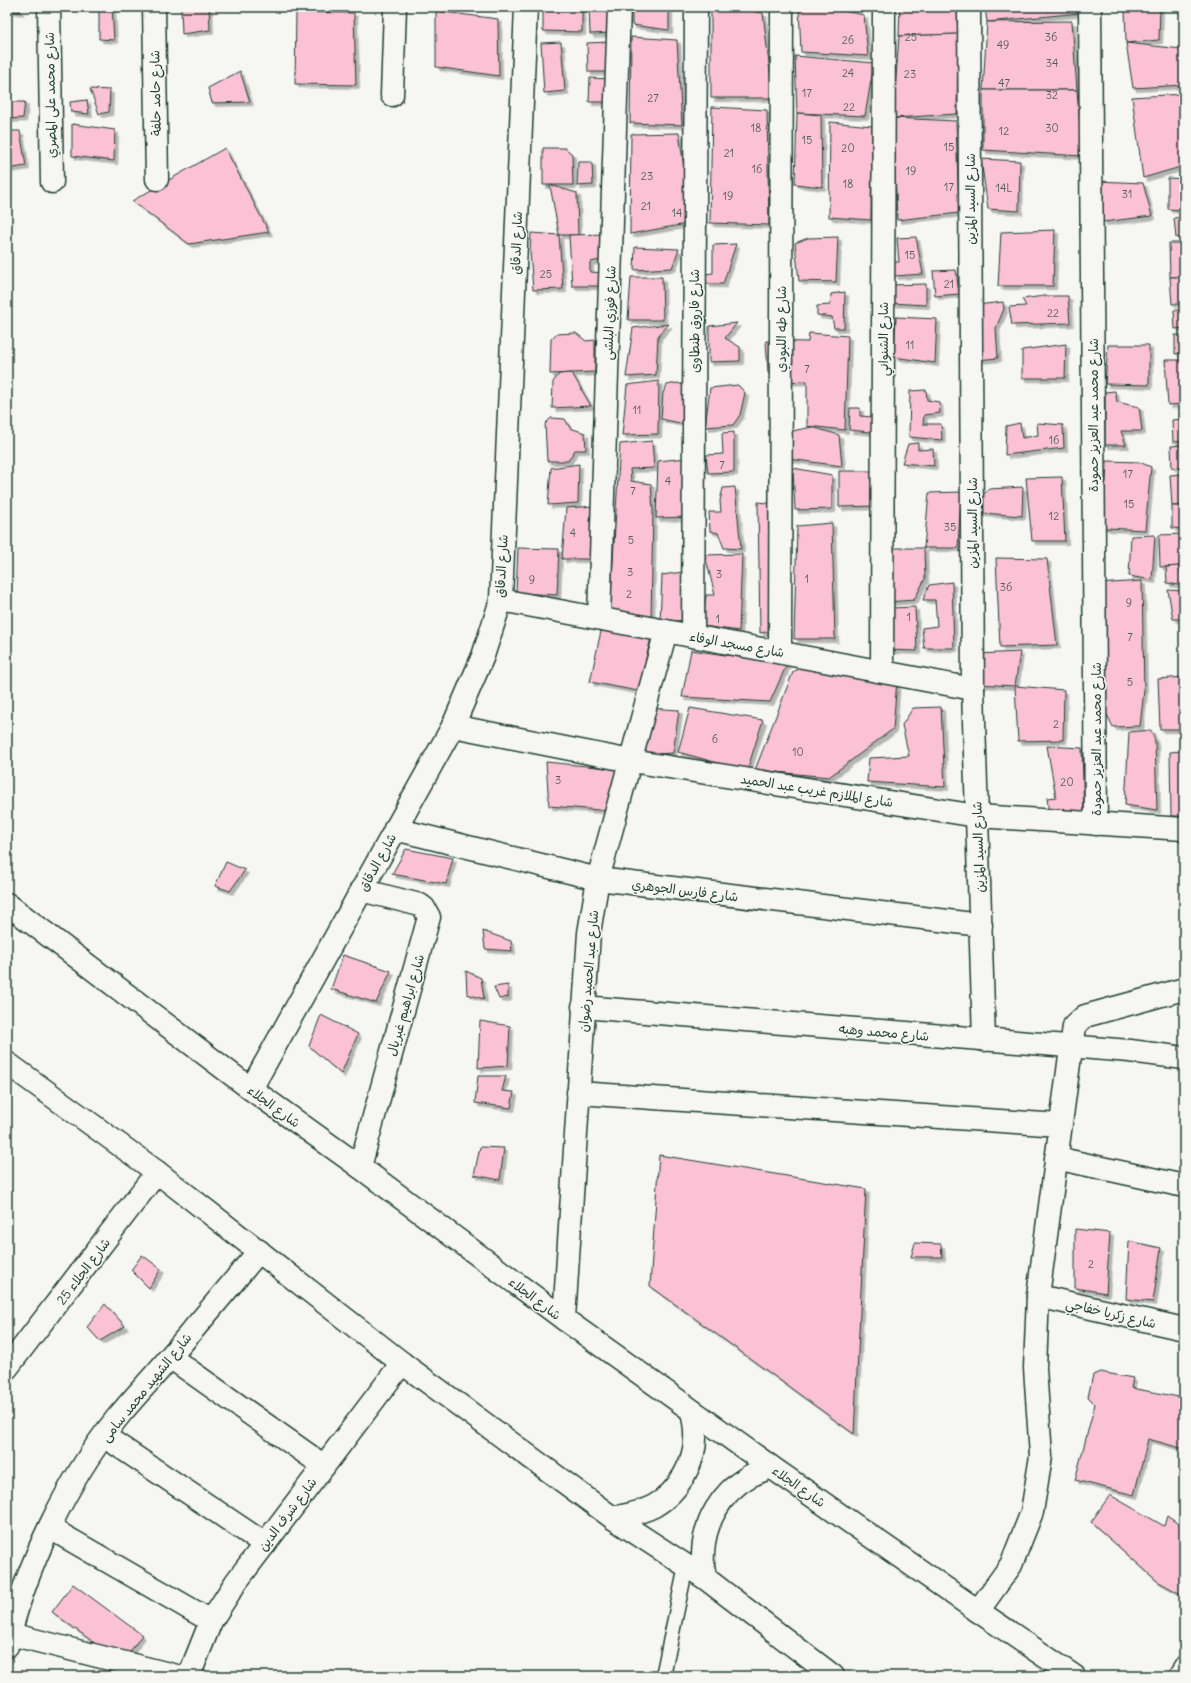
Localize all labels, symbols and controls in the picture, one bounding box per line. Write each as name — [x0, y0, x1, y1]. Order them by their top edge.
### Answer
house number: 25 — [905, 30, 917, 44]
house number: 36 — [1045, 30, 1057, 44]
street label: شارع محمد على المصري — [41, 32, 61, 158]
house number: 26 — [842, 33, 854, 47]
house number: 49 — [997, 38, 1009, 52]
street label: شارع حامد حلفة — [146, 50, 166, 136]
house number: 34 — [1046, 56, 1058, 70]
house number: 24 — [842, 66, 854, 80]
house number: 23 — [904, 67, 916, 81]
house number: 47 — [998, 76, 1010, 90]
house number: 17 — [802, 86, 812, 100]
house number: 32 — [1046, 88, 1058, 102]
house number: 27 — [647, 91, 659, 105]
house number: 22 — [843, 100, 855, 114]
house number: 18 — [751, 121, 761, 135]
house number: 30 — [1045, 121, 1059, 135]
house number: 12 — [999, 124, 1009, 138]
house number: 15 — [802, 133, 812, 147]
house number: 15 — [944, 140, 954, 154]
house number: 20 — [841, 141, 855, 155]
house number: 21 — [724, 146, 734, 160]
street label: شارع السيد المزين — [962, 153, 980, 245]
house number: 16 — [752, 162, 762, 176]
house number: 19 — [906, 164, 916, 178]
house number: 23 — [641, 169, 653, 183]
house number: 18 — [843, 177, 853, 191]
house number: 17 — [944, 180, 954, 194]
house number: 14L — [996, 181, 1012, 195]
house number: 31 — [1122, 187, 1132, 201]
house number: 19 — [723, 189, 733, 203]
house number: 21 — [641, 199, 651, 213]
house number: 14 — [672, 206, 682, 220]
street label: شارع الدقاق — [507, 211, 527, 275]
house number: 15 — [905, 248, 915, 262]
street label: شارع فوزي البلشى — [599, 265, 621, 361]
house number: 25 — [540, 267, 552, 281]
street label: شارع فاروق طنطاوى — [686, 269, 704, 373]
house number: 21 — [944, 277, 954, 291]
street label: شارع طه اللبودي — [773, 286, 791, 372]
street label: شارع الشنواني — [875, 302, 895, 376]
house number: 22 — [1047, 306, 1059, 320]
house number: 11 — [906, 338, 914, 352]
street label: شارع محمد عبد العزيز حمودة — [1085, 338, 1103, 492]
house number: 7 — [804, 362, 810, 376]
house number: 11 — [633, 403, 641, 417]
house number: 16 — [1049, 433, 1059, 447]
house number: 7 — [719, 458, 725, 472]
house number: 17 — [1123, 467, 1133, 481]
house number: 4 — [665, 474, 671, 488]
street label: شارع السيد المزين — [964, 477, 982, 569]
house number: 7 — [630, 484, 636, 498]
house number: 15 — [1124, 497, 1134, 511]
house number: 12 — [1049, 509, 1059, 523]
house number: 35 — [944, 520, 956, 534]
house number: 4 — [570, 526, 576, 540]
house number: 5 — [628, 533, 634, 547]
street label: شارع الدقاق — [491, 534, 513, 598]
house number: 3 — [627, 565, 633, 579]
house number: 3 — [716, 567, 722, 581]
house number: 1 — [805, 572, 809, 586]
house number: 9 — [529, 573, 535, 587]
house number: 36 — [1000, 580, 1012, 594]
house number: 2 — [626, 587, 632, 601]
house number: 9 — [1126, 596, 1132, 610]
house number: 1 — [907, 610, 911, 624]
house number: 1 — [716, 612, 720, 626]
street label: شارع مسجد الوفاء — [688, 628, 786, 662]
house number: 7 — [1127, 630, 1133, 644]
street label: شارع محمد عبد العزيز حمودة — [1088, 662, 1106, 816]
house number: 5 — [1127, 675, 1133, 689]
house number: 2 — [1053, 717, 1059, 731]
house number: 6 — [712, 732, 718, 746]
house number: 10 — [792, 745, 804, 759]
street label: شارع الملازم غريب عبد الحميد — [739, 770, 894, 813]
house number: 3 — [555, 773, 561, 787]
house number: 20 — [1060, 775, 1074, 789]
street label: شارع السيد المزين — [968, 801, 990, 893]
street label: شارع الدقاق — [355, 830, 401, 895]
street label: شارع فارس الجوهري — [631, 876, 739, 906]
street label: شارع عبد الحميد رضوان — [575, 909, 603, 1033]
street label: شارع ابراهيم غبريال — [383, 952, 430, 1059]
street label: شارع محمد وهبه — [838, 1020, 930, 1046]
street label: شارع الجلاء — [243, 1081, 304, 1132]
street label: شارع الجلاء 25 — [53, 1235, 115, 1309]
house number: 2 — [1088, 1257, 1094, 1271]
street label: شارع الجلاء — [504, 1273, 564, 1325]
street label: شارع زكريا خفاجي — [1063, 1295, 1158, 1335]
street label: شارع الشهيد محمد سامى — [97, 1329, 196, 1446]
street label: شارع الجلاء — [768, 1462, 829, 1512]
street label: شارع شرف الدين — [254, 1474, 321, 1555]

